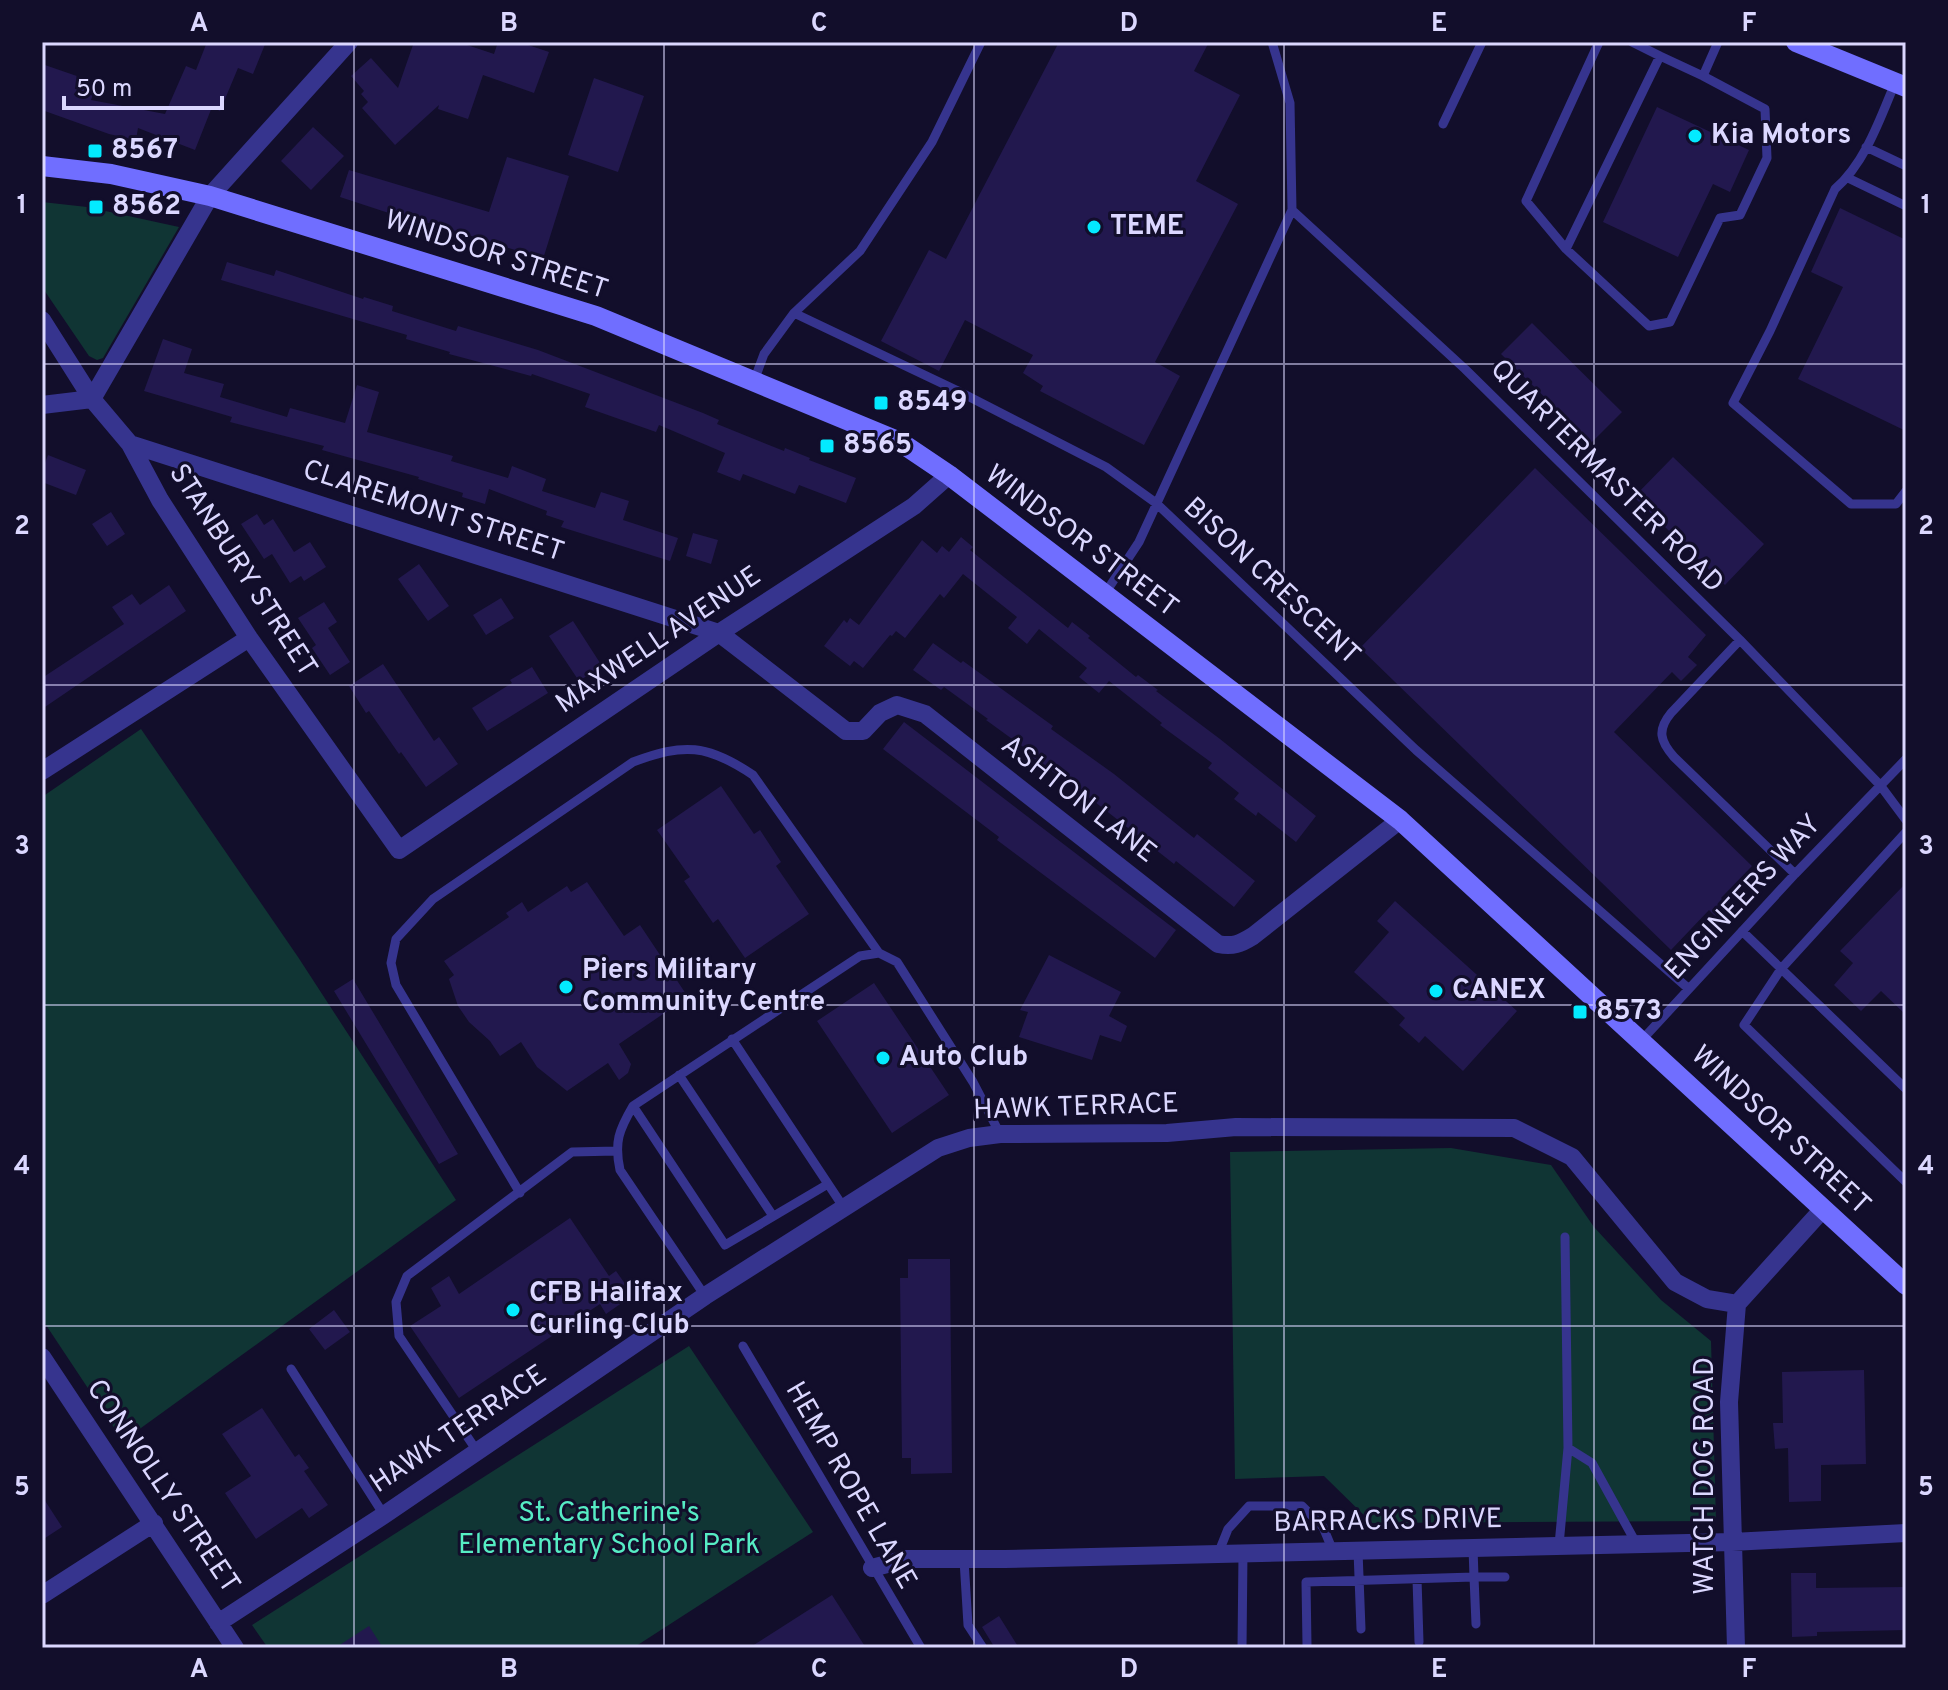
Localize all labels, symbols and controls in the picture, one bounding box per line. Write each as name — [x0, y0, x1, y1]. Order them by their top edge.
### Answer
text: A — [190, 8, 208, 41]
text: B — [500, 8, 518, 41]
text: C — [811, 8, 827, 41]
text: D — [1120, 8, 1138, 41]
text: E — [1431, 8, 1447, 41]
text: F — [1742, 8, 1757, 41]
scale bar — [64, 60, 222, 110]
text: 50 m — [76, 75, 132, 105]
place label: Kia Motors — [1711, 118, 1851, 154]
marker: Kia Motors — [1686, 127, 1704, 145]
place label: 8567 — [111, 133, 178, 169]
marker: 8567 — [86, 142, 104, 160]
place label: 8562 — [112, 189, 181, 225]
text: 1 — [17, 190, 27, 223]
text: 1 — [1921, 190, 1931, 223]
marker: 8562 — [87, 198, 105, 216]
street label: WINDSOR STREET — [380, 203, 612, 309]
place label: TEME — [1110, 209, 1184, 245]
marker: TEME — [1085, 218, 1103, 236]
street label: QUARTERMASTER ROAD — [1481, 352, 1731, 602]
place label: 8549 — [897, 385, 968, 421]
marker: 8549 — [872, 394, 890, 412]
place label: 8565 — [843, 428, 912, 464]
marker: 8565 — [818, 437, 836, 455]
street label: CLAREMONT STREET — [298, 453, 568, 571]
street label: STANBURY STREET — [160, 458, 324, 684]
street label: WINDSOR STREET — [977, 458, 1185, 626]
street label: BISON CRESCENT — [1175, 490, 1367, 674]
text: 2 — [14, 511, 30, 544]
text: 2 — [1918, 511, 1934, 544]
street label: MAXWELL AVENUE — [550, 559, 768, 723]
street label: ASHTON LANE — [993, 728, 1163, 872]
street label: ENGINEERS WAY — [1658, 807, 1830, 989]
text: 3 — [14, 831, 30, 864]
text: 3 — [1918, 831, 1934, 864]
place label: Piers Military Community Centre — [582, 953, 825, 1021]
place label: CANEX — [1452, 973, 1546, 1009]
marker: Piers Military Community Centre — [557, 978, 575, 996]
marker: CANEX — [1427, 982, 1445, 1000]
place label: 8573 — [1596, 994, 1662, 1030]
marker: 8573 — [1571, 1003, 1589, 1021]
street label: WINDSOR STREET — [1683, 1038, 1877, 1224]
place label: Auto Club — [899, 1040, 1028, 1076]
marker: Auto Club — [874, 1049, 892, 1067]
street label: HAWK TERRACE — [973, 1086, 1179, 1130]
text: 4 — [14, 1151, 30, 1184]
text: 4 — [1918, 1151, 1934, 1184]
place label: CFB Halifax Curling Club — [529, 1276, 690, 1344]
marker: CFB Halifax Curling Club — [504, 1301, 522, 1319]
street label: WATCH DOG ROAD — [1688, 1357, 1724, 1595]
street label: HAWK TERRACE — [364, 1358, 554, 1502]
street label: CONNOLLY STREET — [77, 1373, 247, 1601]
street label: HEMP ROPE LANE — [776, 1376, 924, 1596]
text: 5 — [14, 1472, 30, 1505]
text: 5 — [1918, 1472, 1934, 1505]
park label: St. Catherine's Elementary School Park — [458, 1496, 760, 1564]
street label: BARRACKS DRIVE — [1273, 1502, 1503, 1542]
text: A — [190, 1654, 208, 1687]
text: B — [500, 1654, 518, 1687]
text: C — [811, 1654, 827, 1687]
text: D — [1120, 1654, 1138, 1687]
text: E — [1431, 1654, 1447, 1687]
text: F — [1742, 1654, 1757, 1687]

